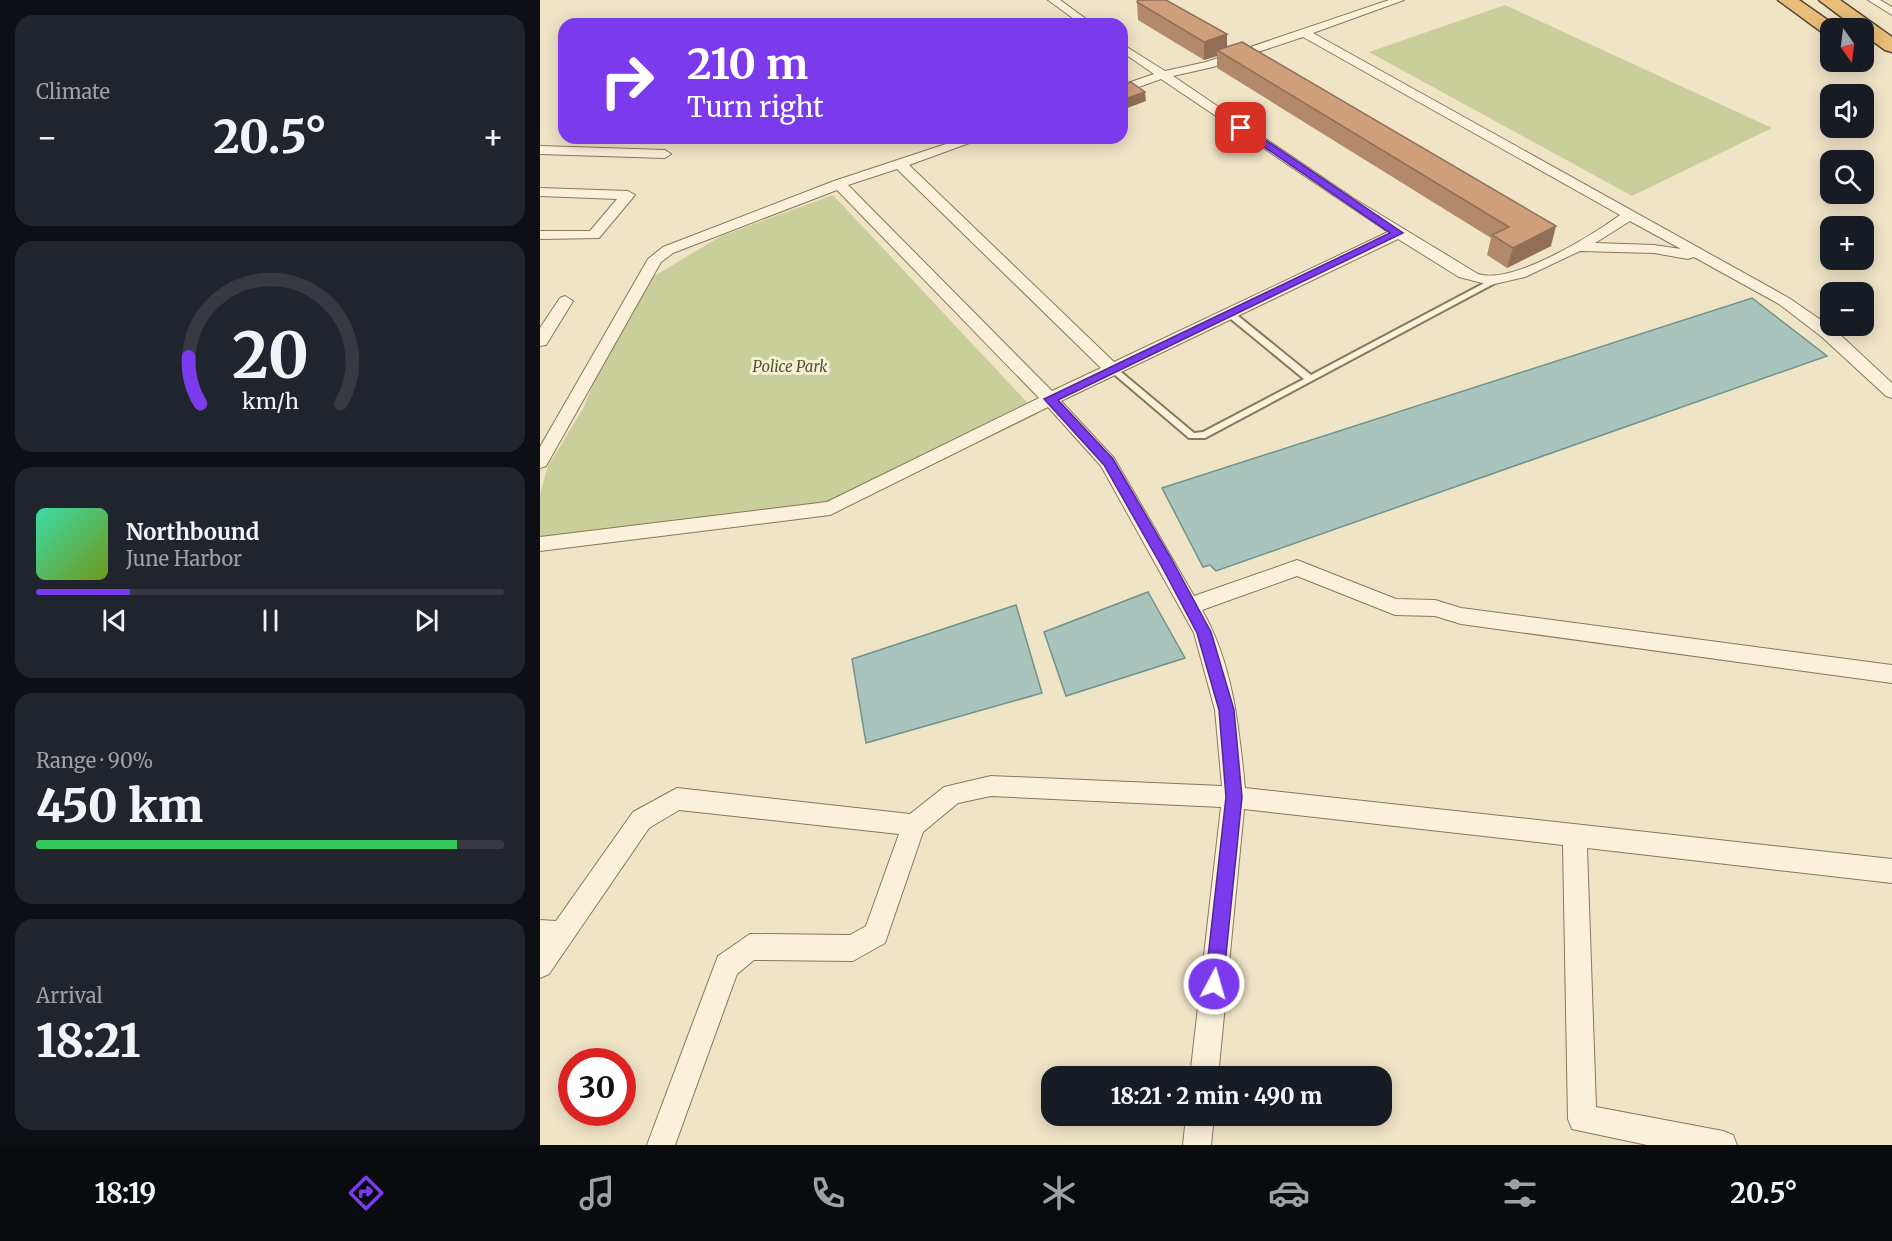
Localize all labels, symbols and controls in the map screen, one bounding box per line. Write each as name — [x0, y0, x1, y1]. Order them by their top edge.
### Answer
north arrow — [1820, 18, 1874, 72]
map controls — [1820, 18, 1874, 336]
text: 210 m — [687, 38, 808, 90]
icon: right — [588, 42, 666, 120]
text: Climate — [36, 79, 110, 104]
button: sound — [1820, 84, 1874, 138]
text: Turn right — [687, 90, 824, 124]
pin — [1215, 102, 1266, 153]
text: 20.5° — [213, 109, 327, 165]
icon: arrive — [1224, 111, 1257, 144]
text: − — [36, 117, 58, 158]
text: + — [482, 117, 504, 158]
button: search — [1820, 150, 1874, 204]
button: + — [1820, 216, 1874, 270]
button: − — [1820, 282, 1874, 336]
text: 20 — [231, 317, 309, 395]
park label: Police Park — [753, 357, 828, 376]
text: km/h — [242, 388, 298, 415]
text: Northbound — [126, 518, 259, 546]
text: June Harbor — [126, 546, 242, 571]
icon: previous — [98, 604, 131, 637]
icon: pause — [254, 604, 287, 637]
icon: next — [410, 604, 443, 637]
text: Range · 90% — [36, 748, 153, 773]
text: 450 km — [36, 778, 203, 834]
position arrow — [1182, 952, 1246, 1016]
text: Arrival — [36, 983, 103, 1008]
text: 18:21 — [36, 1013, 140, 1069]
speed limit sign: 30 — [558, 1048, 636, 1126]
text: 18:21 · 2 min · 490 m — [1111, 1082, 1322, 1110]
icon: directions — [345, 1172, 387, 1214]
icon: music — [576, 1172, 618, 1214]
icon: phone — [807, 1172, 849, 1214]
icon: climate — [1038, 1172, 1080, 1214]
icon: car — [1268, 1172, 1310, 1214]
icon: filters — [1499, 1172, 1541, 1214]
text: 18:19 — [94, 1176, 156, 1210]
text: 20.5° — [1730, 1176, 1798, 1210]

